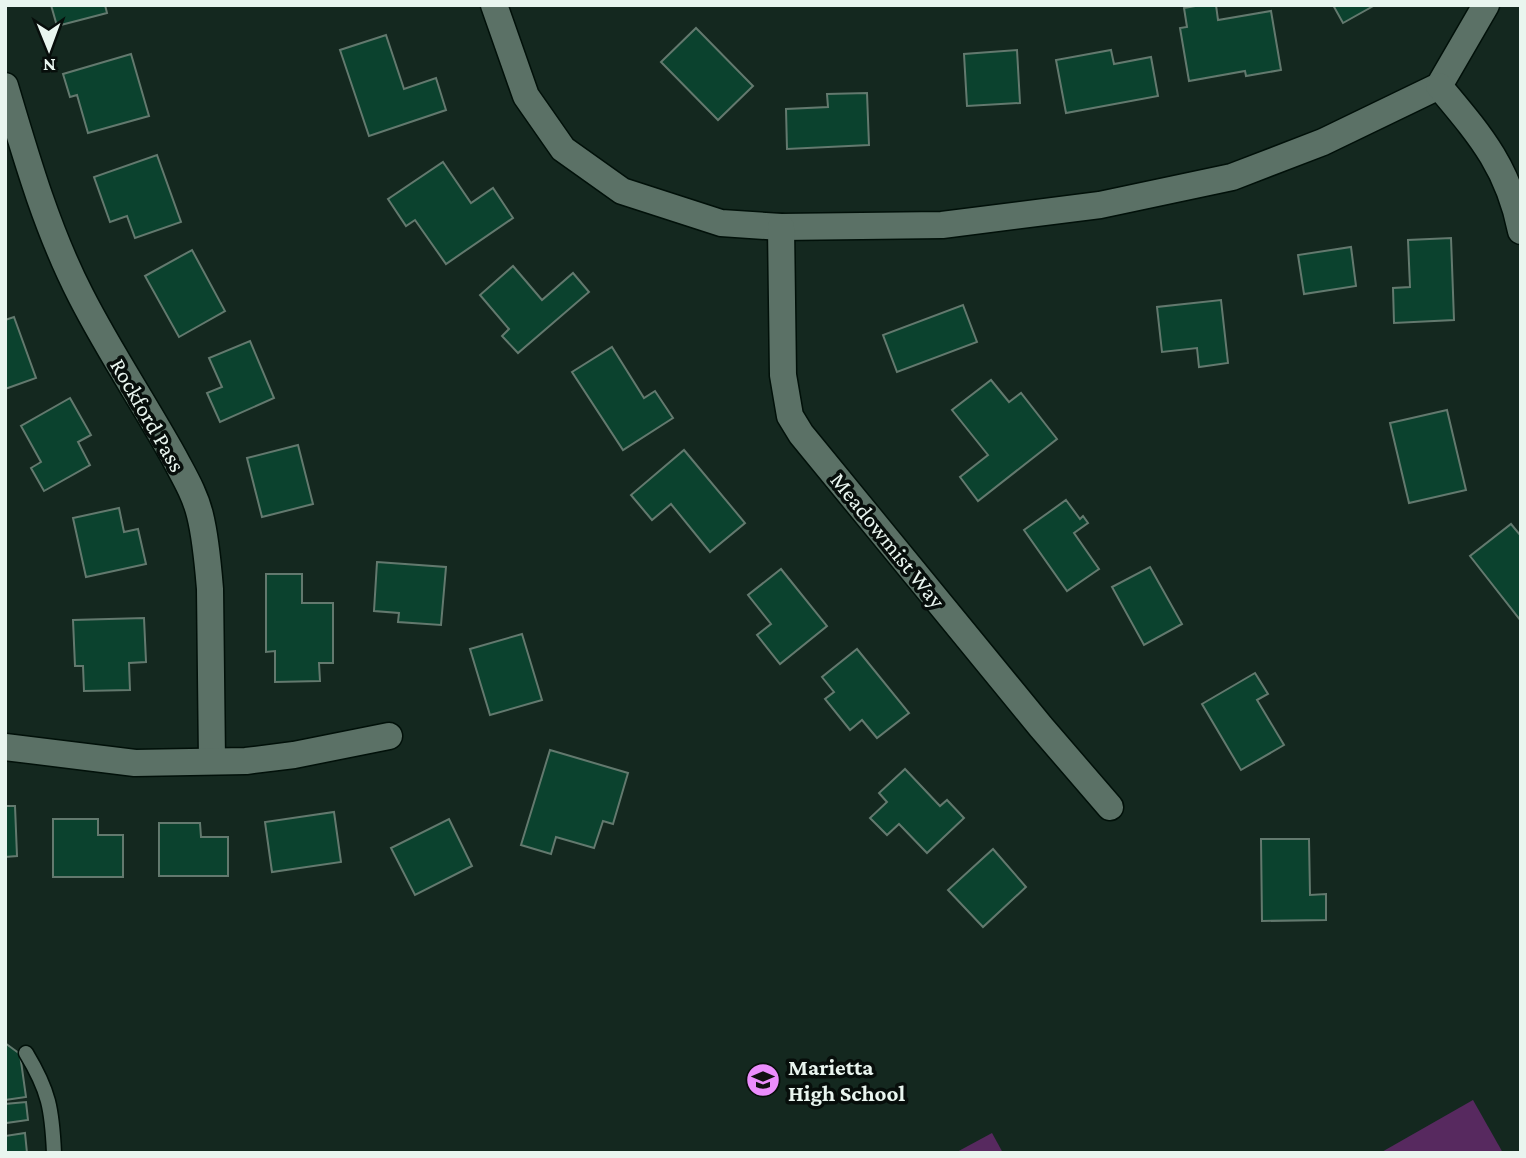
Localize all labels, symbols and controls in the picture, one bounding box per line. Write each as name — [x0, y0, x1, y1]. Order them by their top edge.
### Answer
north arrow — [14, 14, 84, 84]
text: N — [43, 55, 56, 76]
street label: Rockford Pass — [105, 354, 191, 476]
street label: Meadowmist Way — [825, 467, 951, 613]
place label: Marietta High School — [788, 1054, 906, 1106]
school or university icon: Marietta High School — [744, 1061, 782, 1099]

